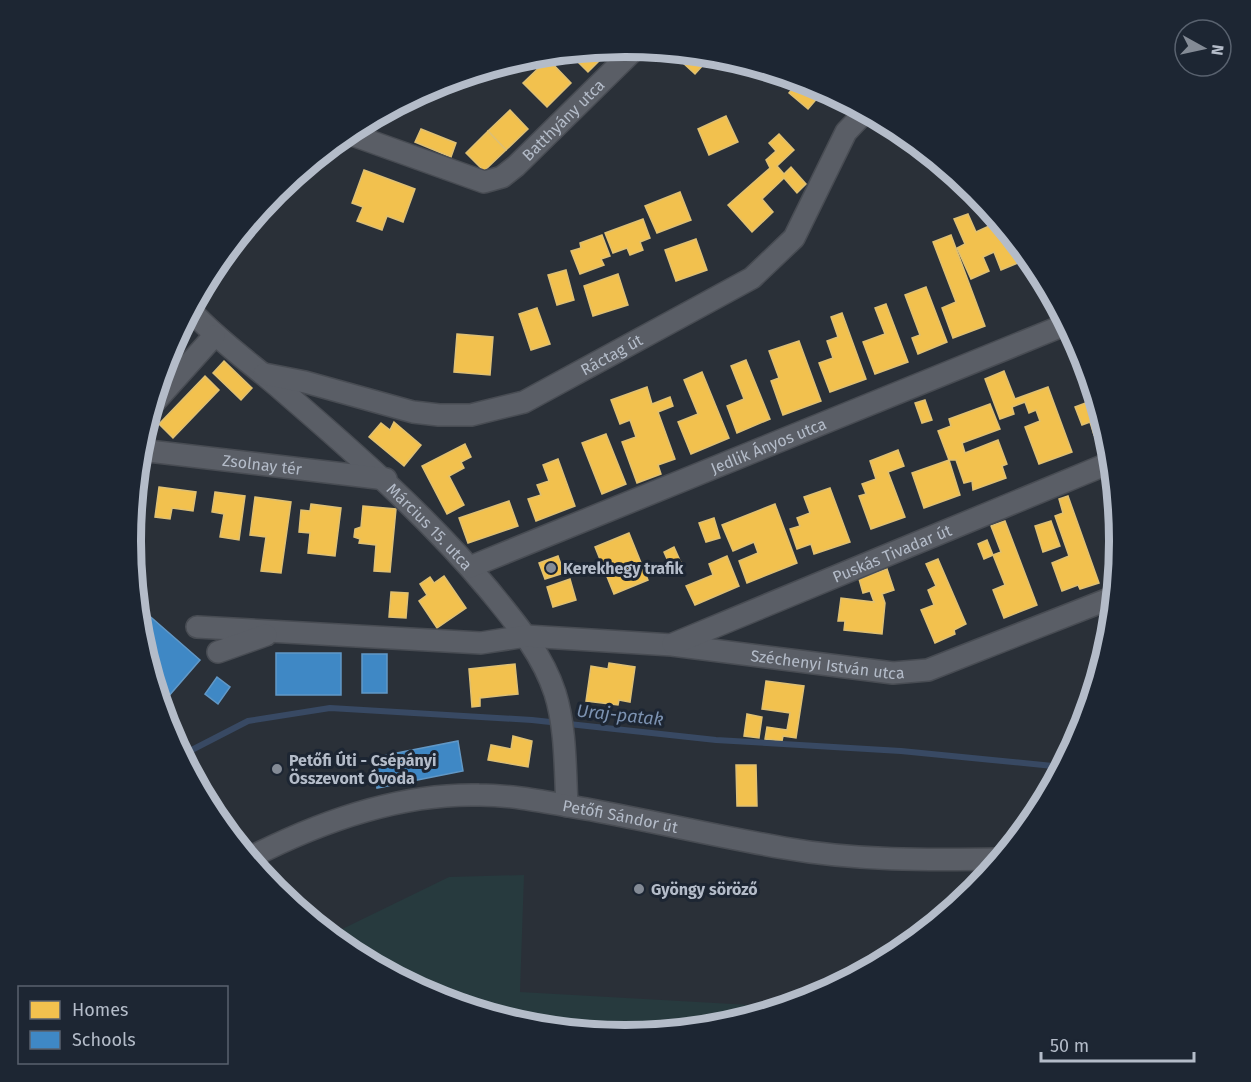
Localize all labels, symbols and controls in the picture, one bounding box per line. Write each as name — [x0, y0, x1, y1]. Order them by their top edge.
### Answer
north arrow — [1173, 18, 1233, 78]
text: N — [1207, 43, 1228, 57]
street label: Batthyány utca — [518, 75, 608, 164]
street label: Ráctag út — [577, 330, 646, 379]
street label: Jedlik Ányos utca — [708, 414, 829, 478]
street label: Zsolnay tér — [221, 450, 304, 479]
street label: Március 15. utca — [383, 479, 477, 574]
street label: Puskás Tivadar út — [830, 520, 954, 586]
place label: Kerekhegy trafik — [563, 559, 684, 578]
marker: Kerekhegy trafik — [544, 561, 558, 575]
street label: Széchenyi István utca — [749, 646, 905, 683]
water label: Uraj-patak — [575, 699, 665, 731]
place label: Petőfi Úti - Csépányi Összevont Óvoda — [289, 750, 437, 788]
marker: Petőfi Úti - Csépányi Összevont Óvoda — [270, 762, 284, 776]
street label: Petőfi Sándor út — [561, 796, 680, 837]
place label: Gyöngy söröző — [651, 880, 758, 899]
marker: Gyöngy söröző — [632, 882, 646, 896]
legend — [18, 986, 228, 1064]
text: Homes — [72, 999, 128, 1021]
scale bar — [1041, 1025, 1194, 1063]
text: Schools — [72, 1029, 136, 1051]
text: 50 m — [1050, 1035, 1089, 1057]

